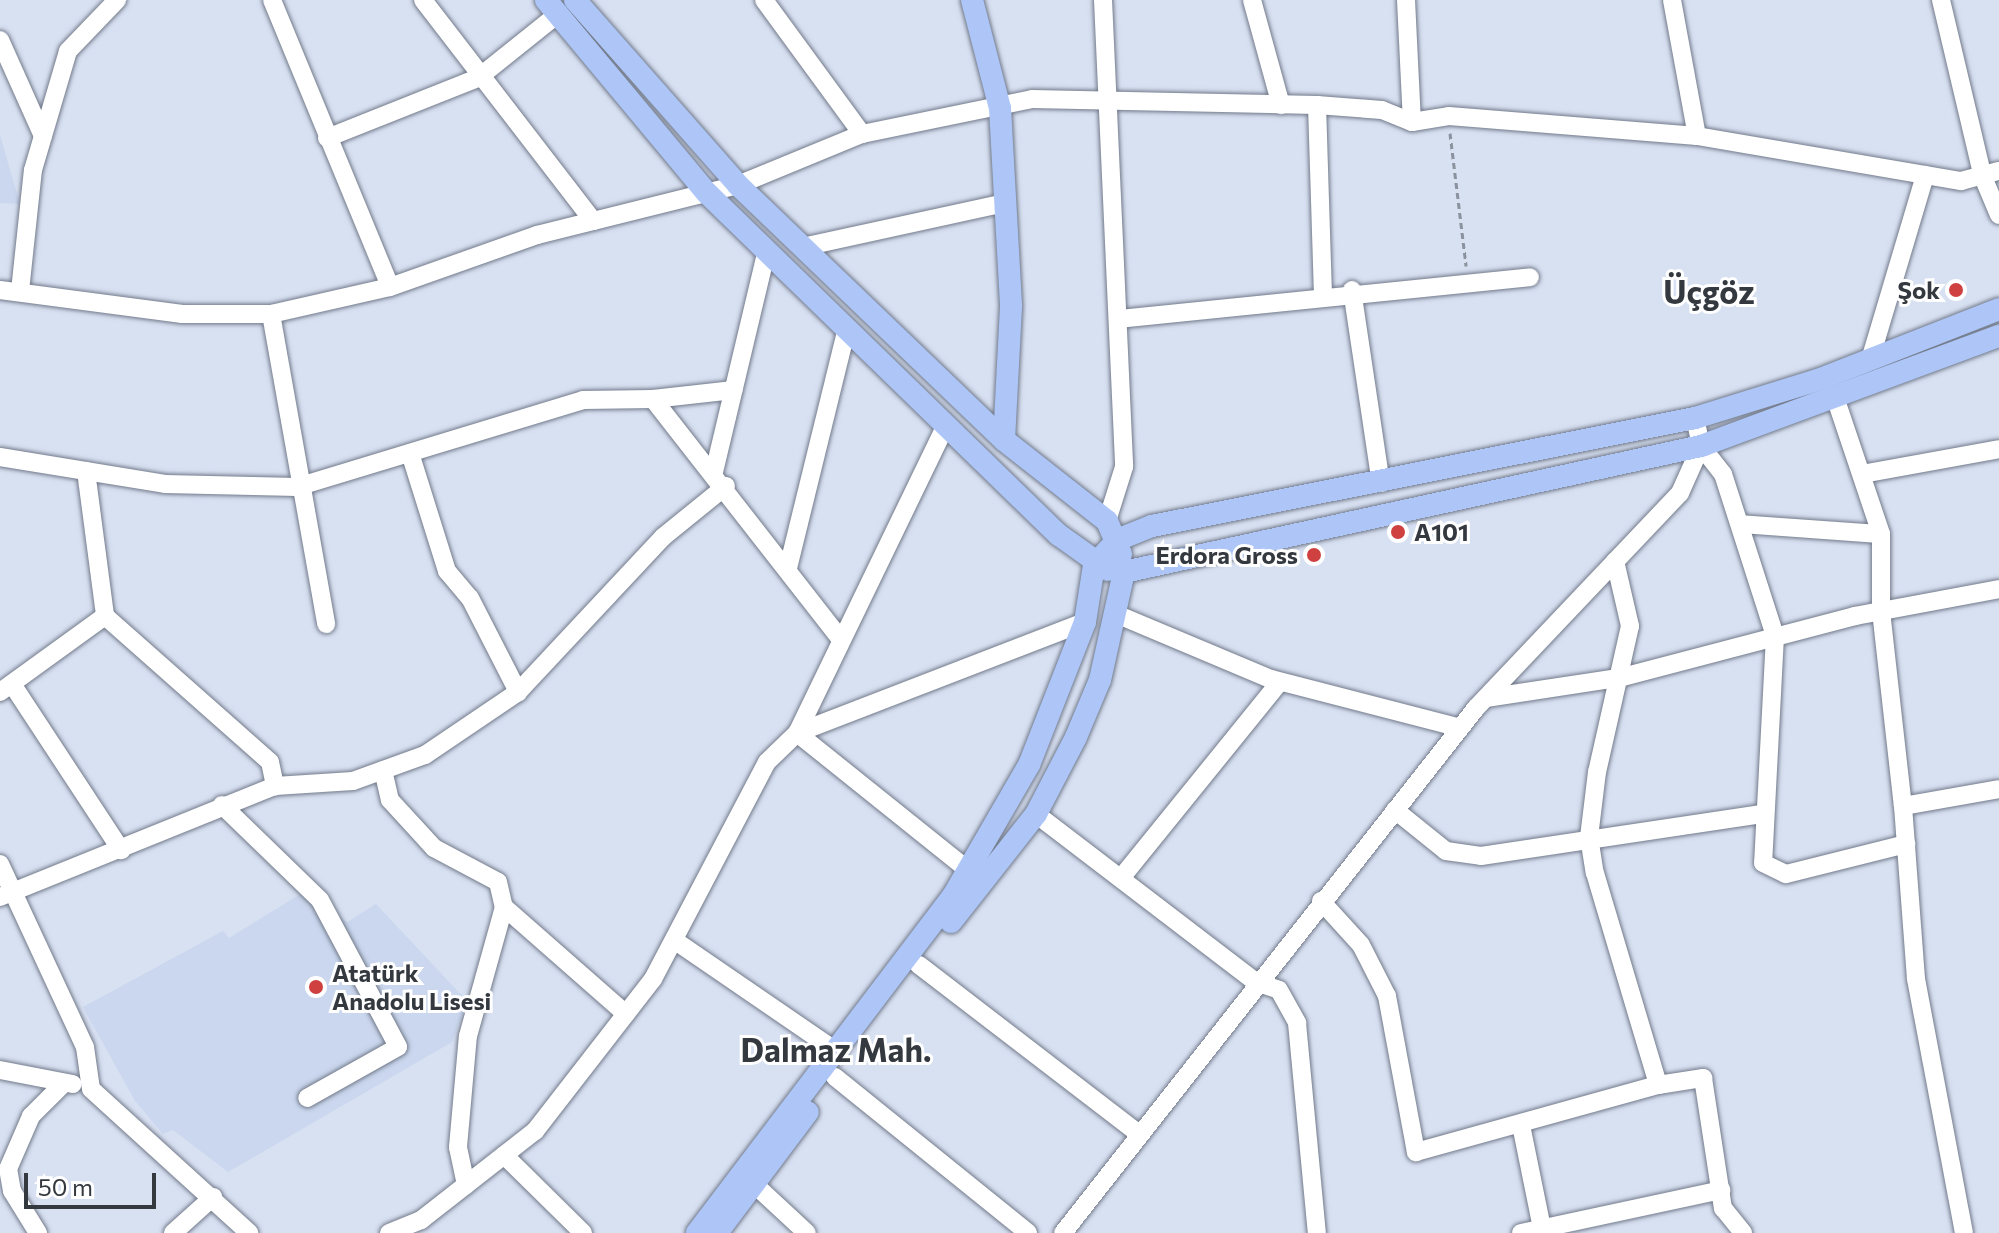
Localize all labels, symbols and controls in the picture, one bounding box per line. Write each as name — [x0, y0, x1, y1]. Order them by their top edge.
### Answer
district label: Üçgöz — [1663, 272, 1755, 310]
place label: Şok — [1897, 276, 1940, 304]
marker: Şok — [1947, 281, 1965, 299]
place label: A101 — [1414, 518, 1469, 546]
marker: A101 — [1389, 523, 1407, 541]
place label: Erdora Gross — [1155, 541, 1298, 569]
marker: Erdora Gross — [1305, 546, 1323, 564]
place label: Atatürk Anadolu Lisesi — [332, 959, 491, 1015]
marker: Atatürk Anadolu Lisesi — [307, 978, 325, 996]
district label: Dalmaz Mah. — [741, 1030, 931, 1068]
scale bar — [28, 1157, 160, 1207]
text: 50 m — [38, 1172, 93, 1201]

